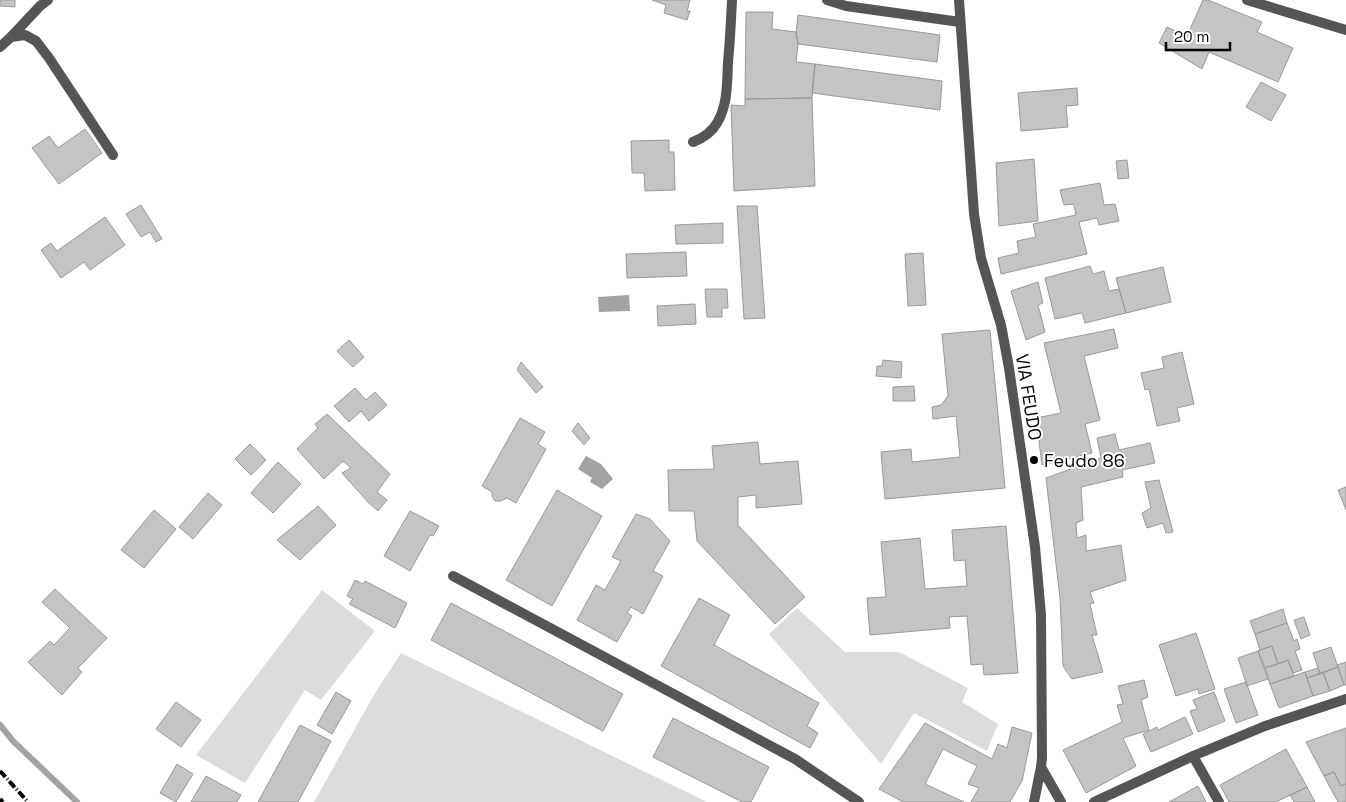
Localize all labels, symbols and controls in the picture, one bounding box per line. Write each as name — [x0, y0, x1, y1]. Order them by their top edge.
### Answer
scale bar — [1166, 20, 1230, 52]
text: 20 m — [1174, 27, 1209, 46]
street label: VIA FEUDO — [1011, 352, 1047, 442]
place label: Feudo 86 — [1044, 449, 1125, 472]
marker: Feudo 86 — [1028, 454, 1040, 466]

